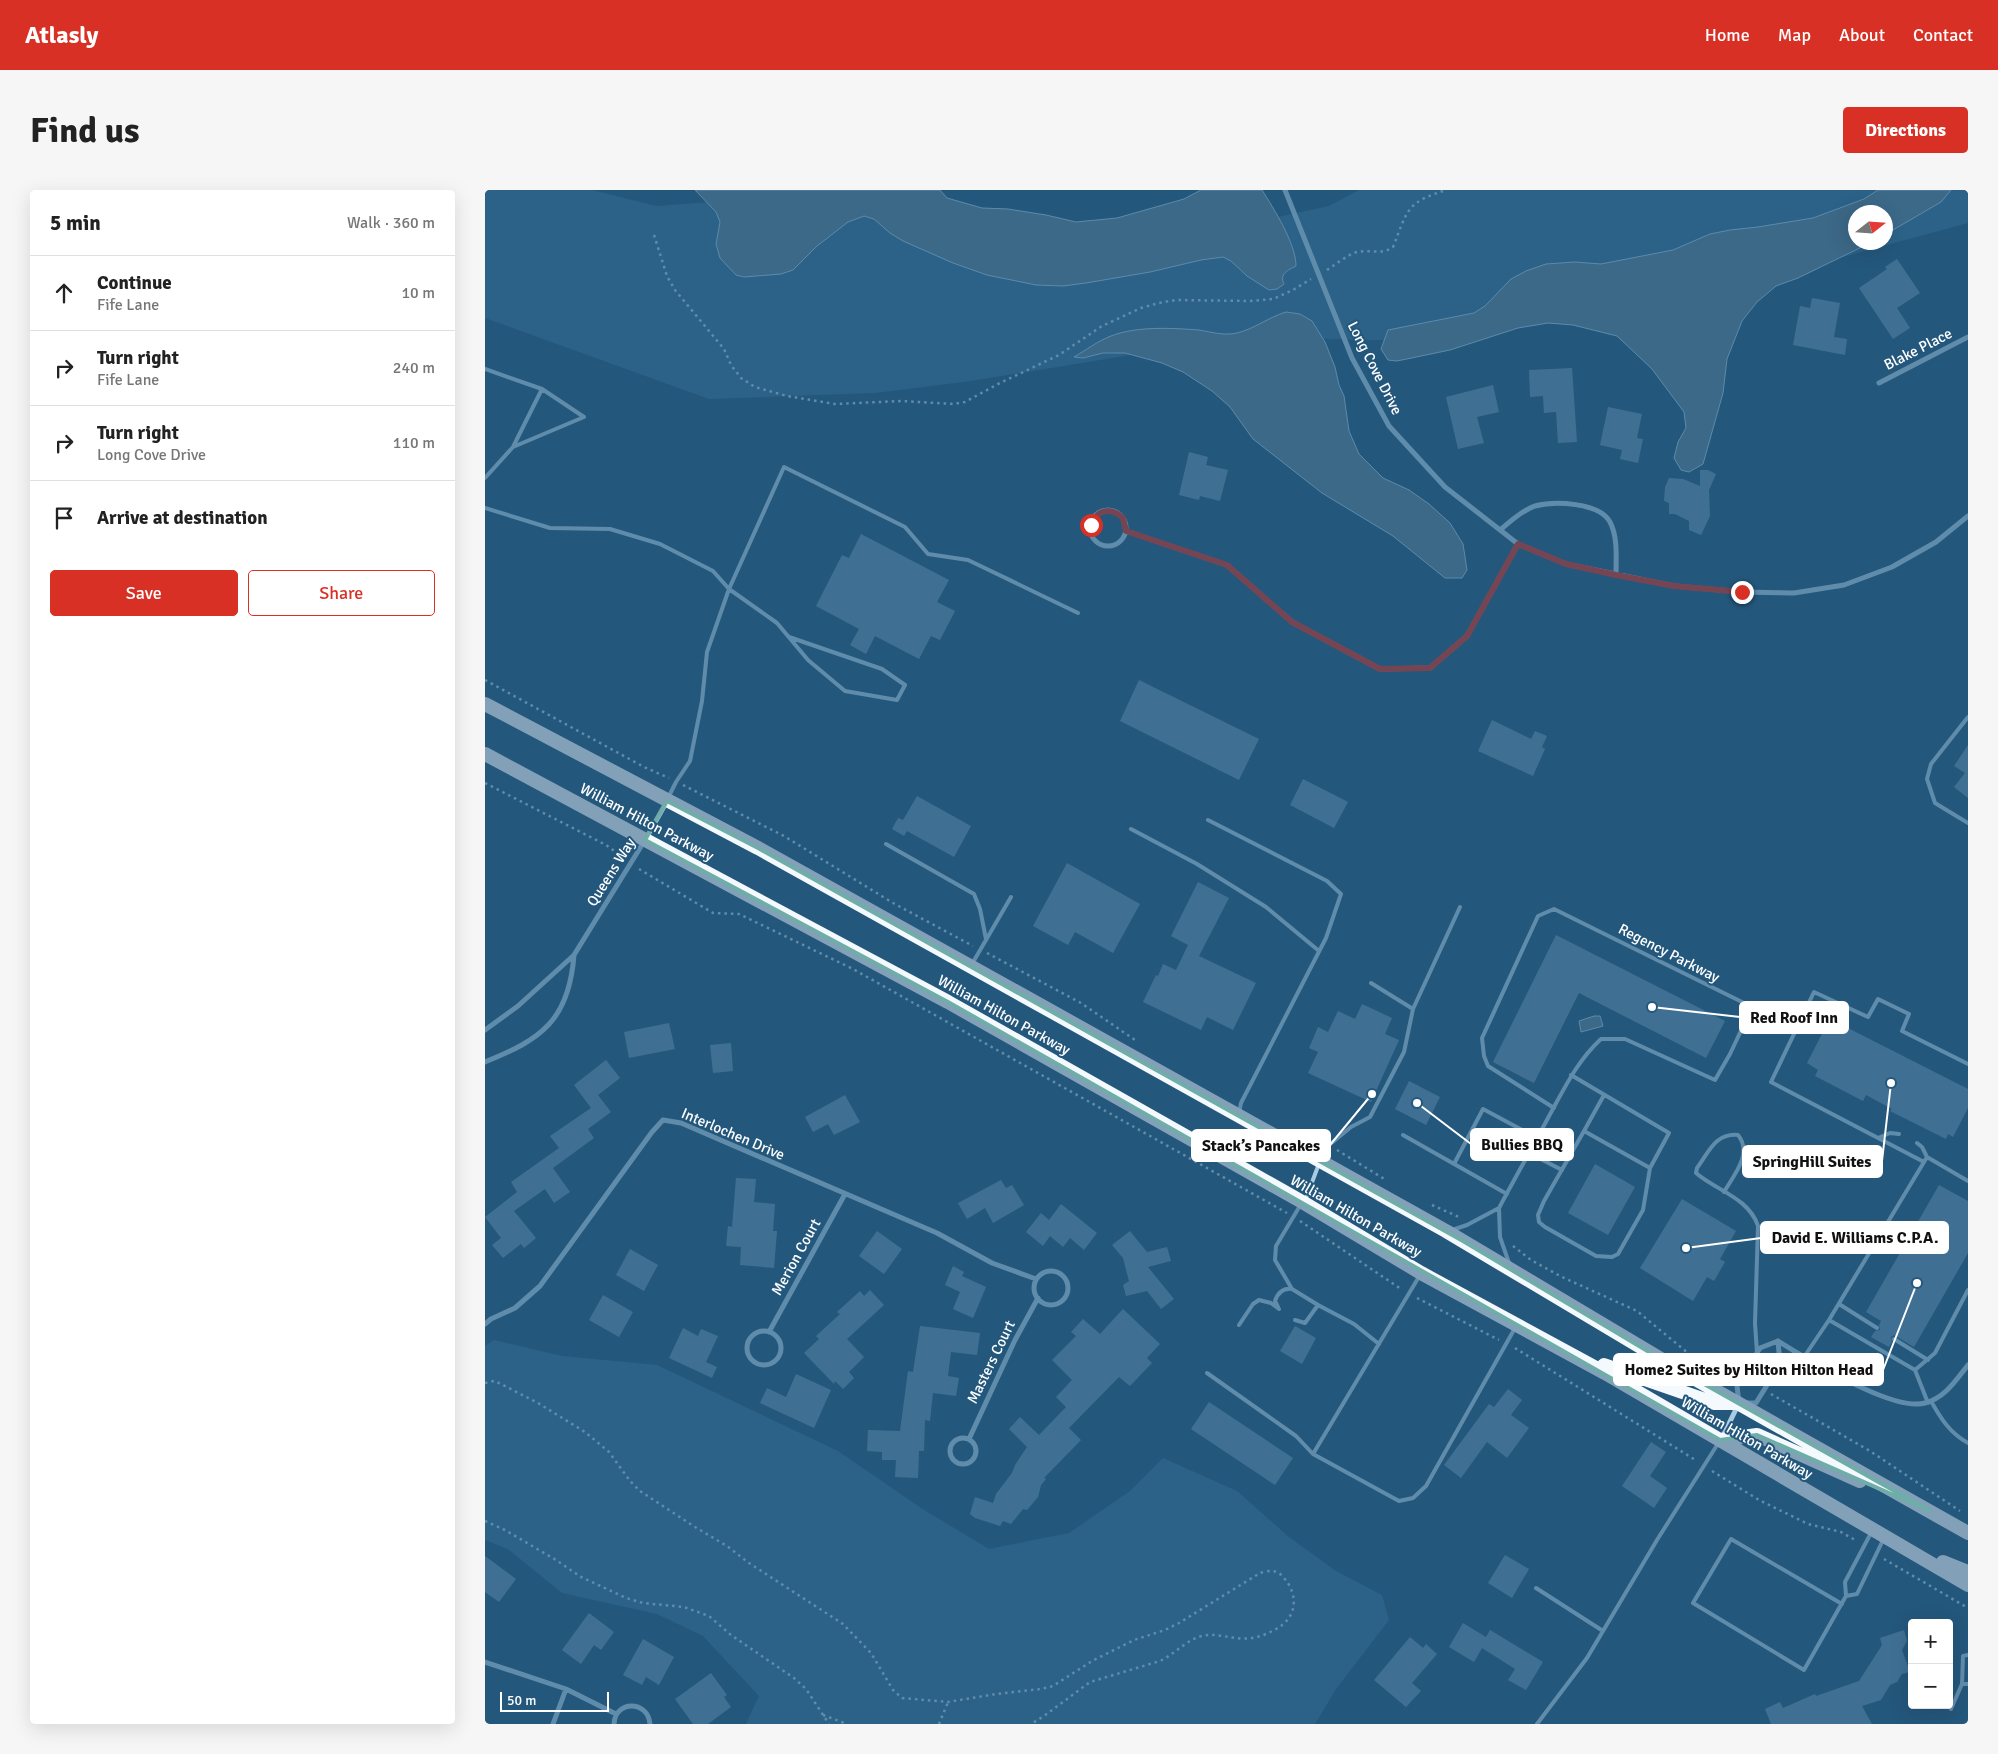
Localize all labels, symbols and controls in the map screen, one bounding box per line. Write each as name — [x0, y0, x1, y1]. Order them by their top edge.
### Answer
text: Atlasly — [25, 20, 98, 50]
text: Home — [1705, 24, 1750, 46]
text: Map — [1778, 24, 1811, 46]
text: About — [1839, 24, 1885, 46]
text: Contact — [1913, 24, 1973, 46]
button: Directions — [1843, 107, 1968, 153]
text: Find us — [30, 109, 140, 152]
north arrow — [1848, 205, 1893, 250]
text: 5 min — [50, 210, 101, 236]
text: Walk · 360 m — [347, 213, 435, 233]
text: Continue — [97, 271, 172, 295]
icon: ahead — [50, 279, 78, 307]
text: 10 m — [401, 283, 435, 303]
text: Fife Lane — [97, 295, 159, 315]
street label: Long Cove Drive — [1344, 318, 1406, 418]
street label: Blake Place — [1881, 324, 1955, 374]
text: Turn right — [97, 346, 179, 370]
icon: right — [50, 354, 78, 382]
text: 240 m — [393, 358, 435, 378]
text: Fife Lane — [97, 370, 159, 390]
text: Turn right — [97, 421, 179, 445]
icon: right — [50, 429, 78, 457]
text: 110 m — [393, 433, 435, 453]
text: Long Cove Drive — [97, 445, 206, 465]
icon: arrive — [50, 504, 78, 532]
text: Arrive at destination — [97, 506, 268, 530]
route start — [1080, 514, 1103, 537]
button: Save — [50, 570, 238, 616]
button: Share — [248, 570, 435, 616]
route end — [1731, 581, 1754, 604]
street label: William Hilton Parkway — [577, 779, 717, 865]
street label: Queens Way — [583, 834, 639, 910]
street label: Regency Parkway — [1615, 920, 1723, 986]
street label: William Hilton Parkway — [934, 971, 1074, 1059]
callout: Red Roof Inn — [1740, 1002, 1848, 1033]
text: Red Roof Inn — [1750, 1008, 1838, 1028]
street label: Interlochen Drive — [679, 1104, 787, 1164]
callout: Bullies BBQ — [1471, 1129, 1573, 1160]
callout: Stack’s Pancakes — [1192, 1130, 1330, 1161]
text: Bullies BBQ — [1481, 1135, 1563, 1155]
text: Stack’s Pancakes — [1202, 1136, 1320, 1156]
callout: SpringHill Suites — [1743, 1146, 1882, 1177]
text: SpringHill Suites — [1753, 1152, 1871, 1172]
street label: William Hilton Parkway — [1287, 1171, 1425, 1261]
street label: Merion Court — [768, 1216, 824, 1298]
callout: David E. Williams C.P.A. — [1761, 1222, 1948, 1253]
text: David E. Williams C.P.A. — [1771, 1228, 1939, 1248]
street label: Masters Court — [963, 1317, 1019, 1407]
callout: Home2 Suites by Hilton Hilton Head — [1614, 1354, 1883, 1385]
text: Home2 Suites by Hilton Hilton Head — [1625, 1360, 1874, 1380]
street label: William Hilton Parkway — [1678, 1393, 1816, 1483]
map controls — [1908, 1619, 1953, 1709]
button: + — [1908, 1619, 1953, 1664]
button: − — [1908, 1664, 1953, 1709]
scale bar — [500, 1689, 609, 1712]
text: 50 m — [507, 1692, 536, 1709]

